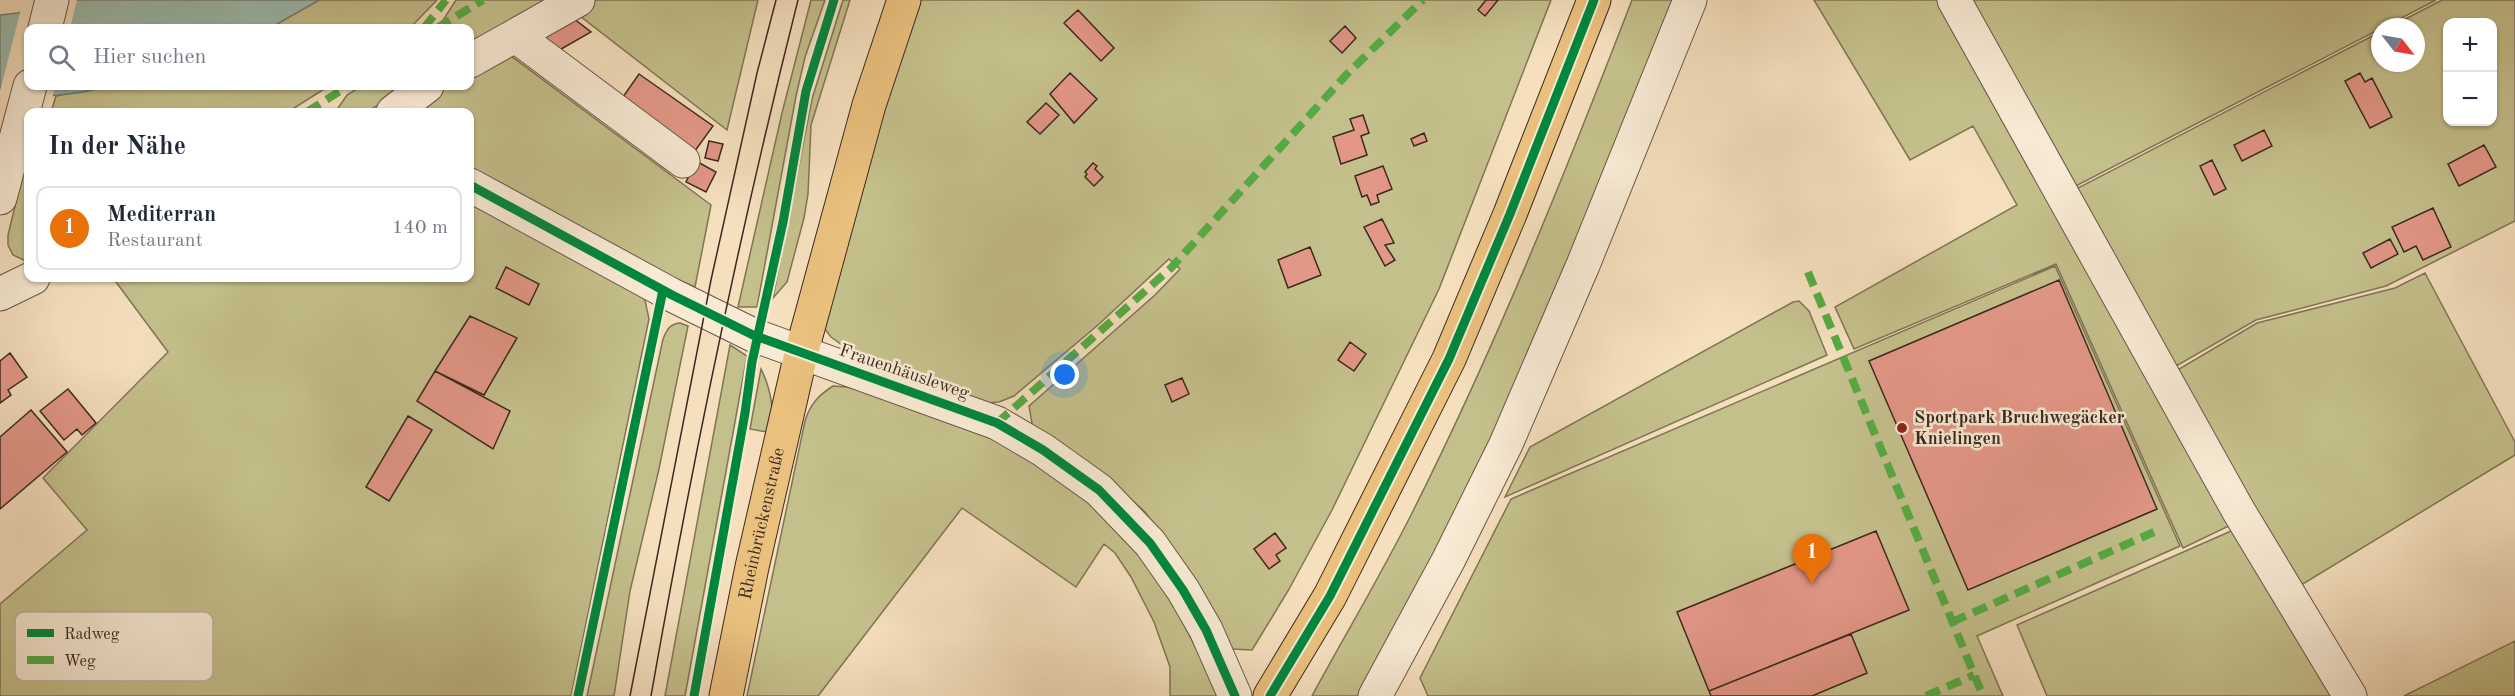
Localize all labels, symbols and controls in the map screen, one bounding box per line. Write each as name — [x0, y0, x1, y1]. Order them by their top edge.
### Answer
north arrow — [2371, 18, 2425, 72]
map controls — [2443, 18, 2497, 126]
button: + — [2443, 18, 2497, 72]
search box — [24, 24, 474, 90]
icon: search — [45, 41, 78, 74]
text: Hier suchen — [93, 46, 206, 68]
button: − — [2443, 72, 2497, 126]
text: In der Nähe — [48, 134, 186, 160]
text: Mediterran — [107, 204, 216, 226]
text: 1 — [64, 218, 75, 238]
text: 140 m — [392, 218, 448, 238]
text: Restaurant — [107, 231, 203, 251]
street label: Frauenhäusleweg — [837, 341, 972, 403]
your location — [1050, 360, 1079, 389]
place label: Sportpark Bruchwegäcker Knielingen — [1914, 409, 2125, 448]
marker: Sportpark Bruchwegäcker Knielingen — [1895, 421, 1909, 435]
street label: Rheinbrückenstraße — [737, 446, 788, 601]
pin: 1 — [1792, 534, 1832, 584]
legend — [15, 612, 213, 681]
text: Radweg — [64, 627, 120, 643]
text: Weg — [64, 654, 96, 670]

